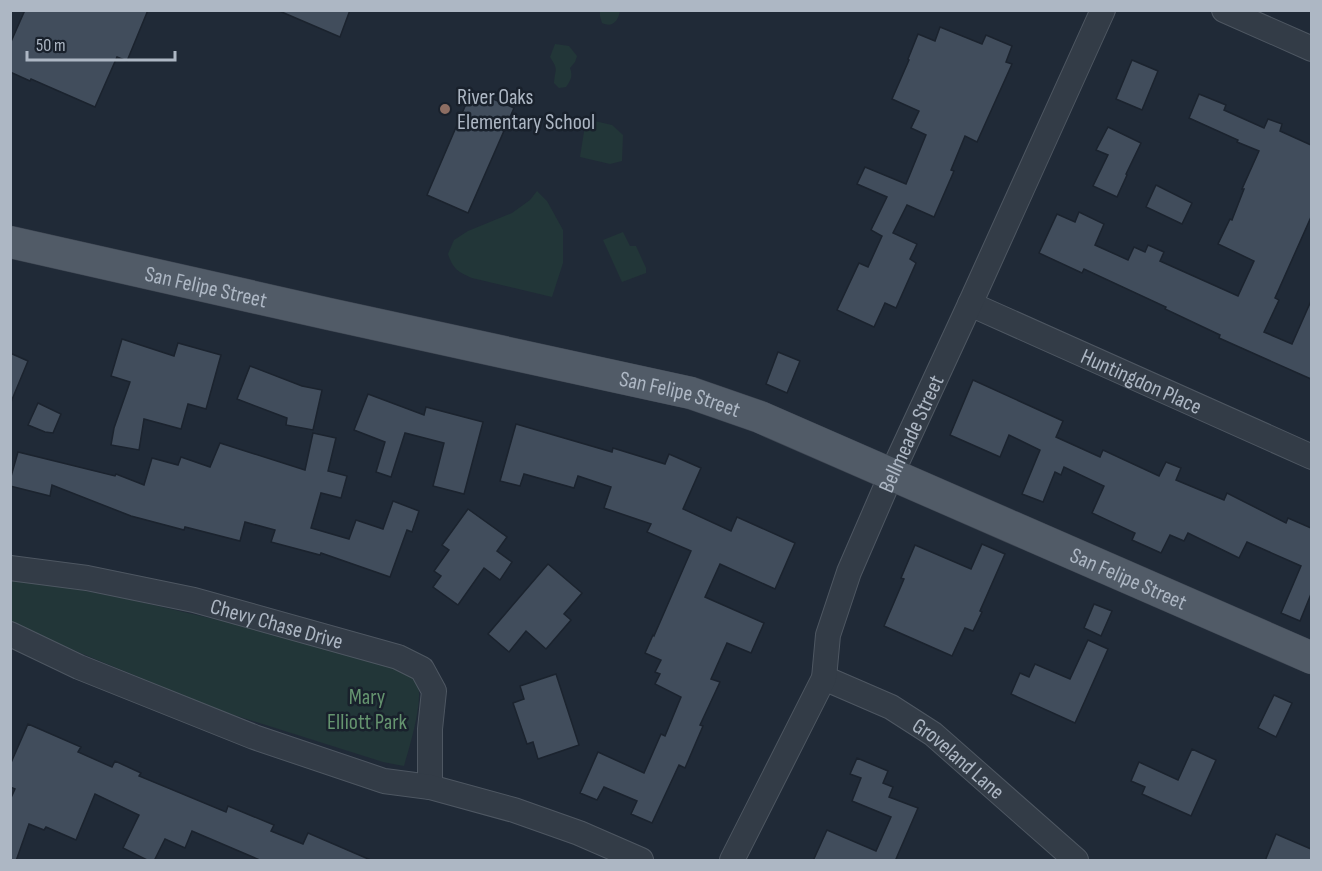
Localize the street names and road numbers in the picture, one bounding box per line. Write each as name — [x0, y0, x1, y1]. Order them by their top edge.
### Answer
street label: San Felipe Street — [142, 261, 270, 315]
street label: Huntingdon Place — [1076, 343, 1206, 421]
street label: San Felipe Street — [617, 366, 744, 424]
street label: Bellmeade Street — [873, 371, 950, 497]
street label: San Felipe Street — [1066, 542, 1191, 617]
street label: Chevy Chase Drive — [207, 593, 346, 656]
street label: Groveland Lane — [907, 712, 1010, 806]

